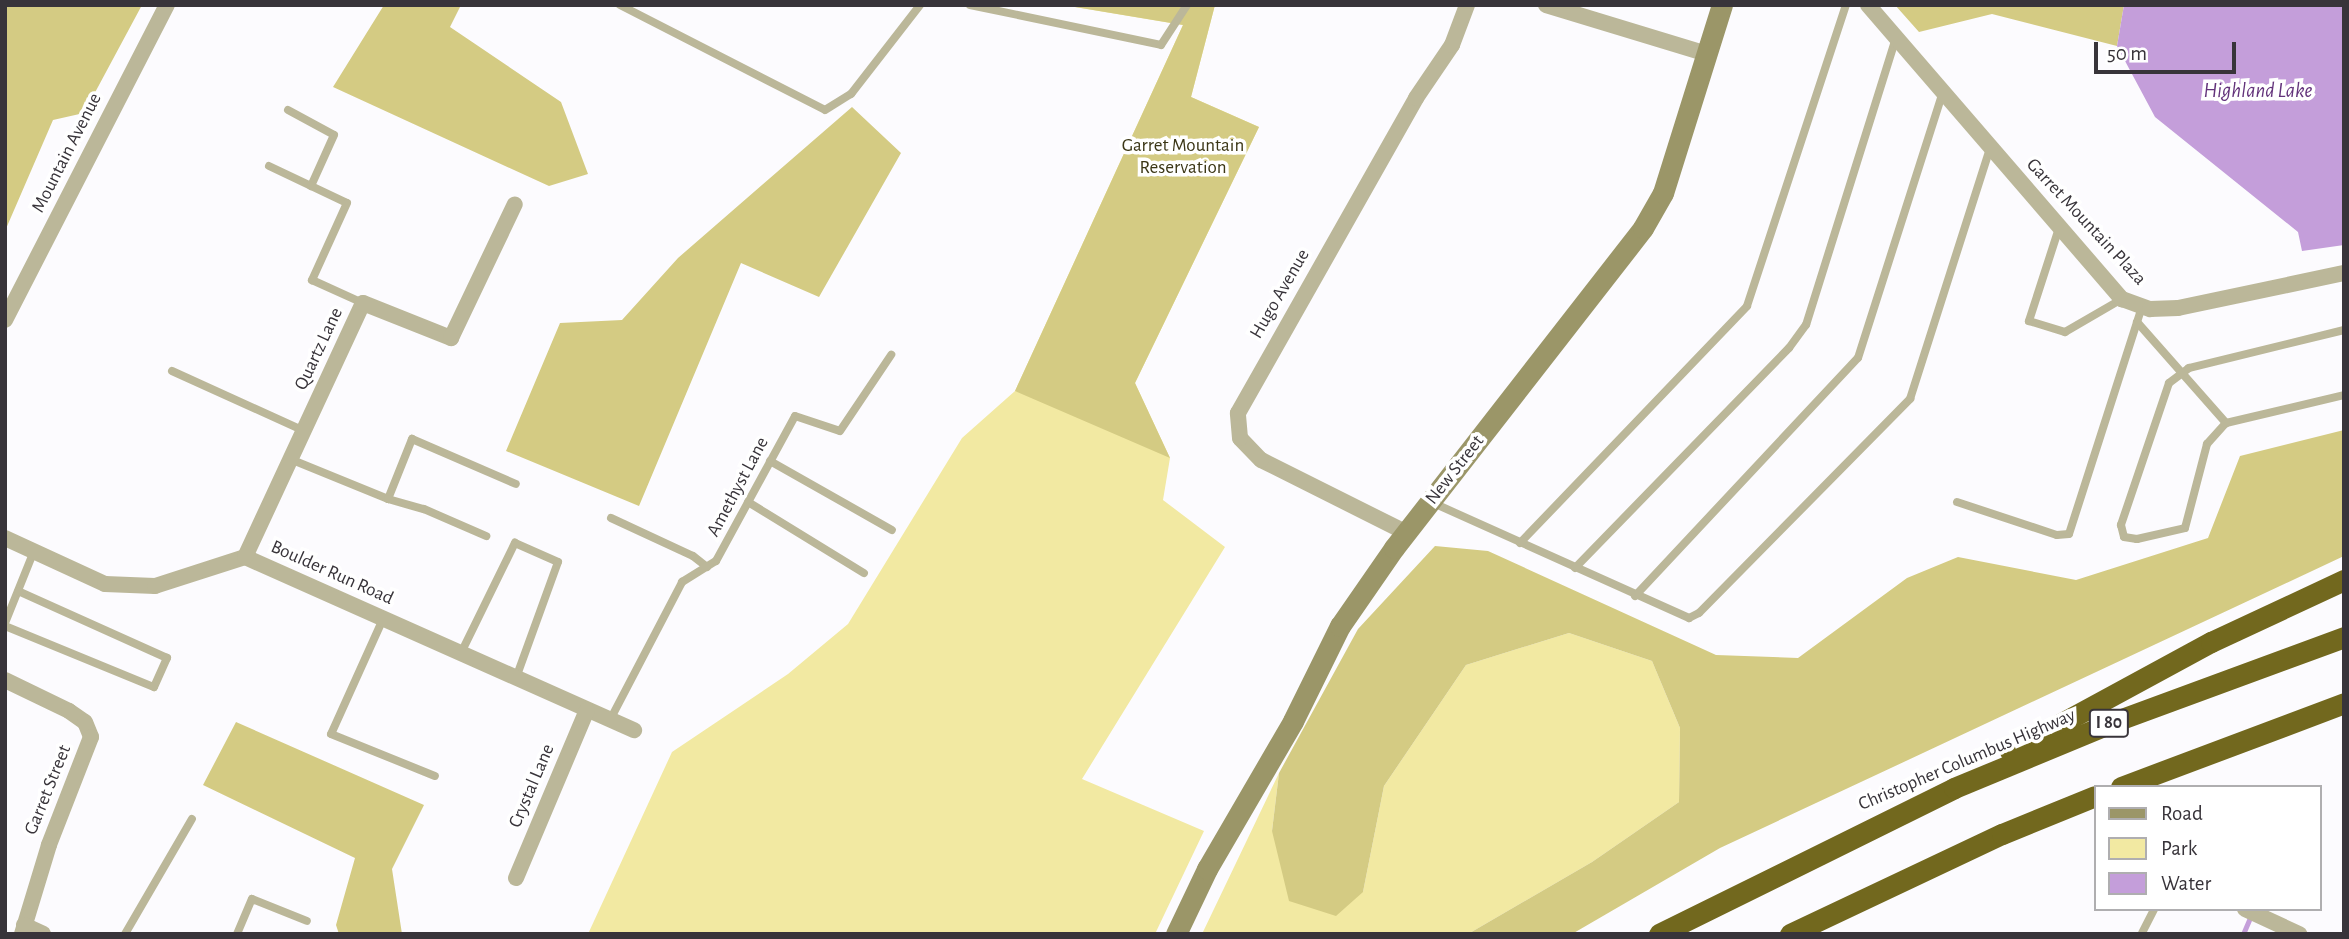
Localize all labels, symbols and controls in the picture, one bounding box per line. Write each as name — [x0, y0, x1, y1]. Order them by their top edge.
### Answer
scale bar — [2097, 28, 2239, 72]
text: 50 m — [2107, 43, 2147, 64]
water label: Highland Lake — [2204, 78, 2312, 104]
street label: Mountain Avenue — [27, 89, 107, 217]
park label: Garret Mountain Reservation — [1122, 135, 1244, 179]
street label: Garret Mountain Plaza — [2021, 154, 2151, 290]
street label: Hugo Avenue — [1245, 245, 1315, 343]
street label: Quartz Lane — [290, 304, 348, 394]
street label: New Street — [1421, 431, 1489, 509]
street label: Amethyst Lane — [702, 433, 774, 541]
street label: Boulder Run Road — [267, 536, 397, 610]
street label: Christopher Columbus Highway — [1855, 704, 2079, 816]
road number: I 80 — [2088, 708, 2130, 738]
street label: Crystal Lane — [504, 741, 560, 831]
street label: Garret Street — [20, 742, 76, 838]
legend — [2094, 785, 2321, 911]
text: Road — [2161, 803, 2203, 824]
text: Park — [2161, 838, 2197, 859]
text: Water — [2161, 873, 2211, 894]

